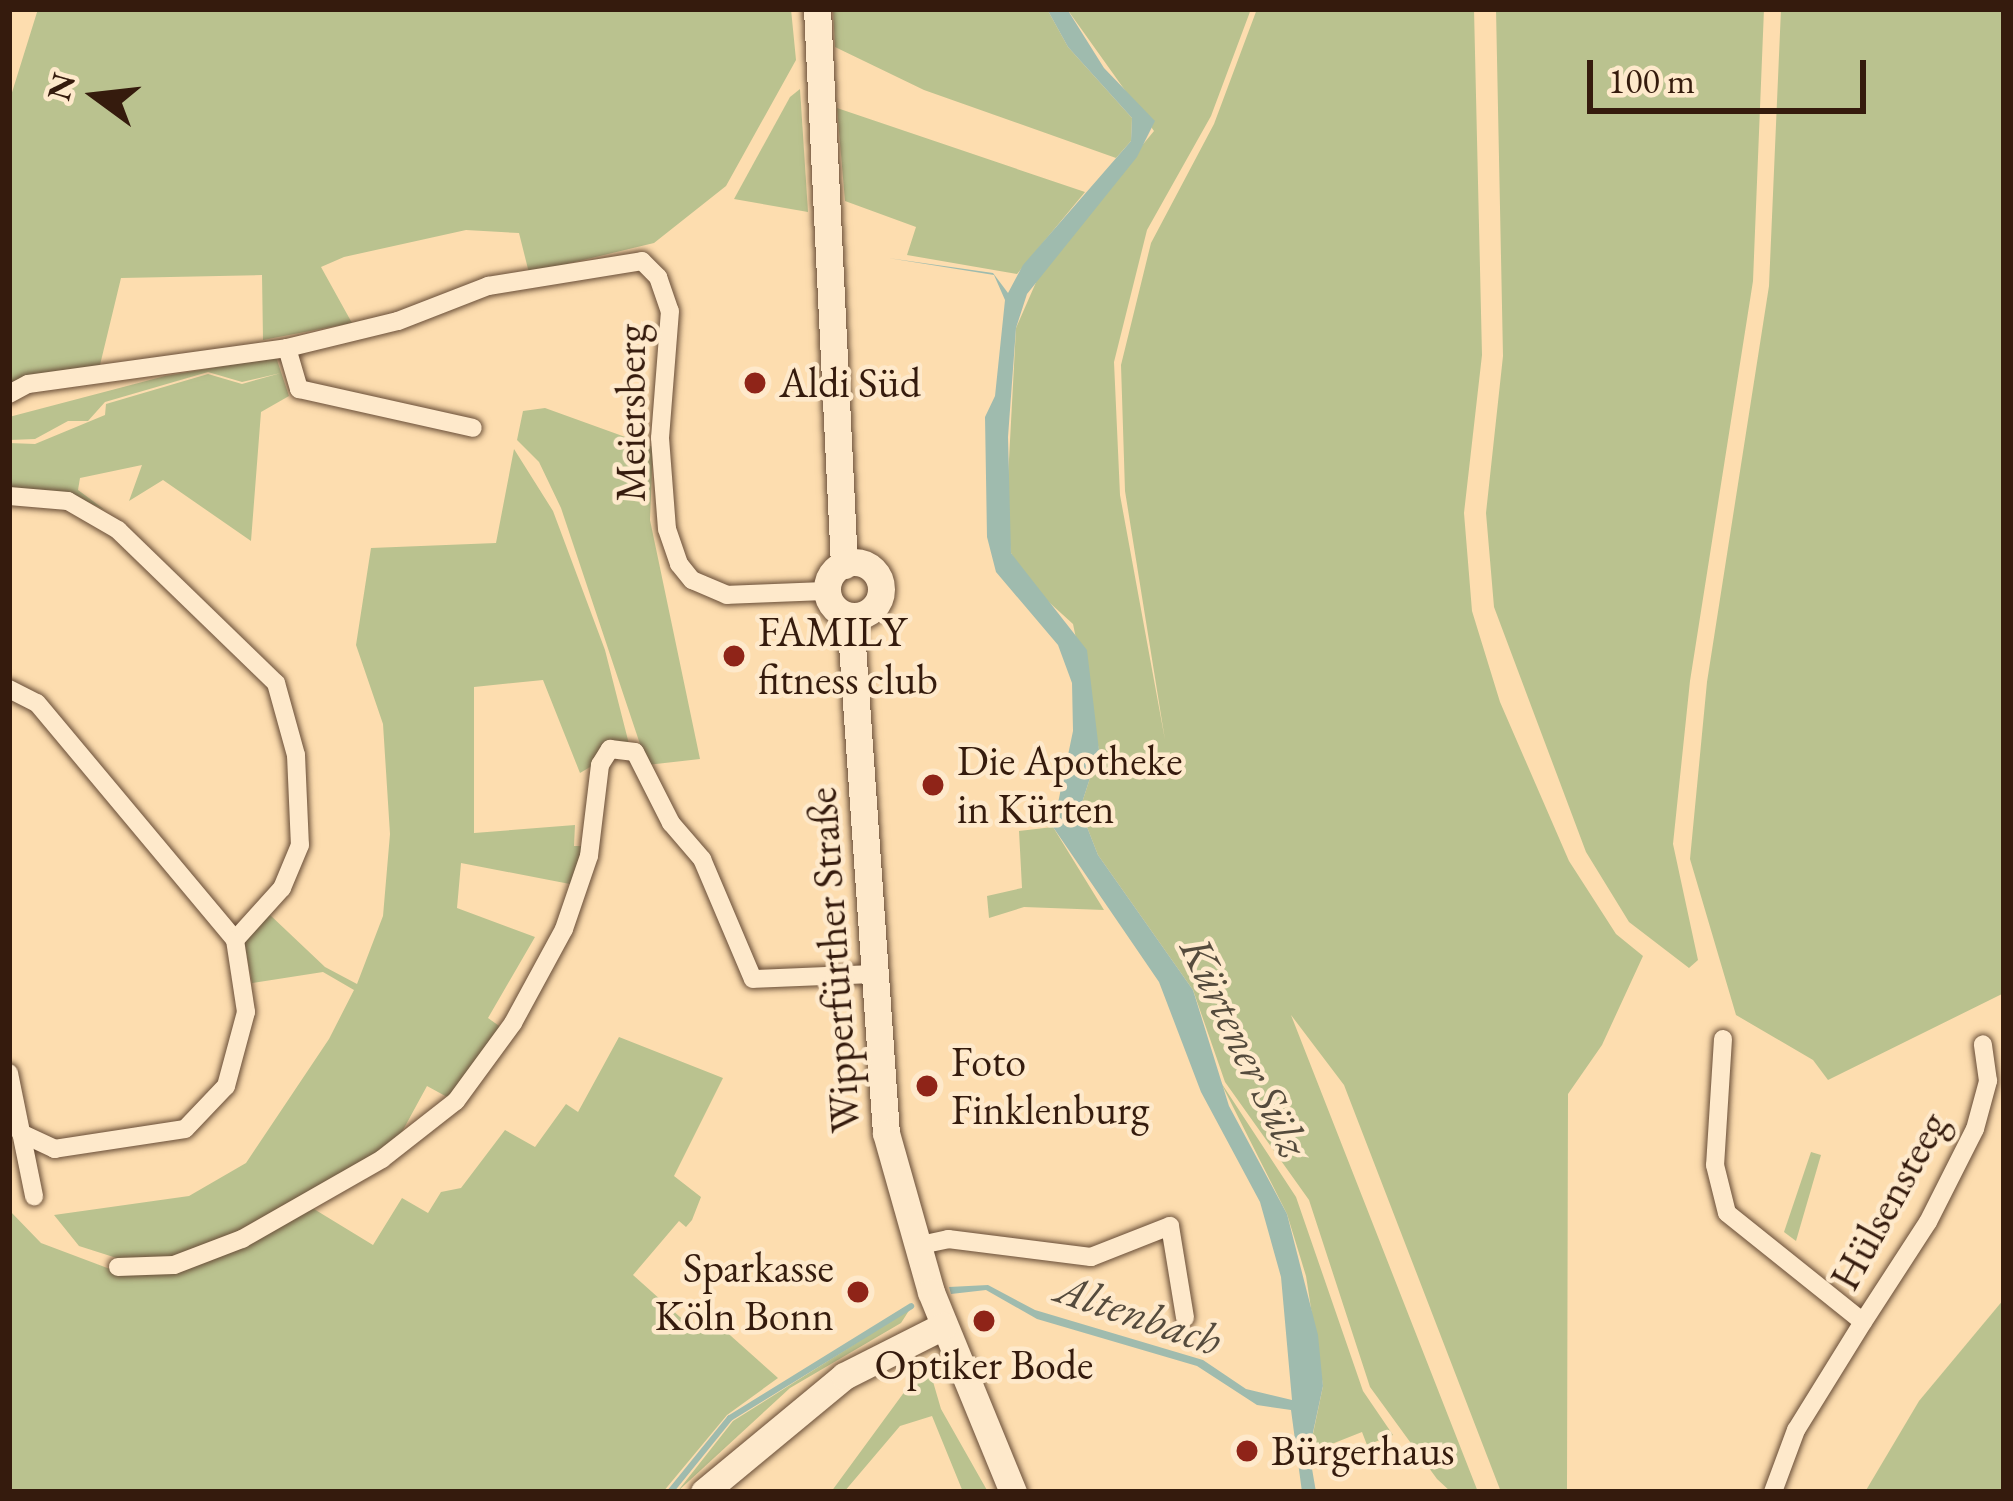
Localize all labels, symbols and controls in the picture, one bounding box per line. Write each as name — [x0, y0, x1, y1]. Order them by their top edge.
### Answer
north arrow — [36, 36, 156, 156]
scale bar — [1593, 36, 1872, 110]
text: 100 m — [1608, 57, 1695, 104]
text: N — [37, 68, 85, 105]
street label: Meiersberg — [606, 324, 656, 502]
place label: Aldi Süd — [779, 358, 921, 408]
marker: Aldi Süd — [742, 370, 768, 396]
place label: FAMILY fitness club — [758, 607, 938, 706]
marker: FAMILY fitness club — [721, 643, 747, 669]
place label: Die Apotheke in Kürten — [957, 736, 1183, 834]
marker: Die Apotheke in Kürten — [920, 772, 946, 798]
street label: Wipperfürther Straße — [797, 786, 871, 1134]
water label: Kürtener Sülz — [1168, 928, 1322, 1166]
place label: Foto Finklenburg — [951, 1037, 1149, 1136]
marker: Foto Finklenburg — [914, 1073, 940, 1099]
street label: Hülsensteeg — [1820, 1103, 1958, 1299]
place label: Sparkasse Köln Bonn — [655, 1243, 834, 1342]
water label: Altenbach — [1049, 1261, 1229, 1367]
marker: Sparkasse Köln Bonn — [845, 1279, 871, 1305]
marker: Optiker Bode — [971, 1308, 997, 1334]
place label: Optiker Bode — [875, 1340, 1093, 1390]
place label: Bürgerhaus — [1271, 1426, 1455, 1476]
marker: Bürgerhaus — [1234, 1438, 1260, 1464]

